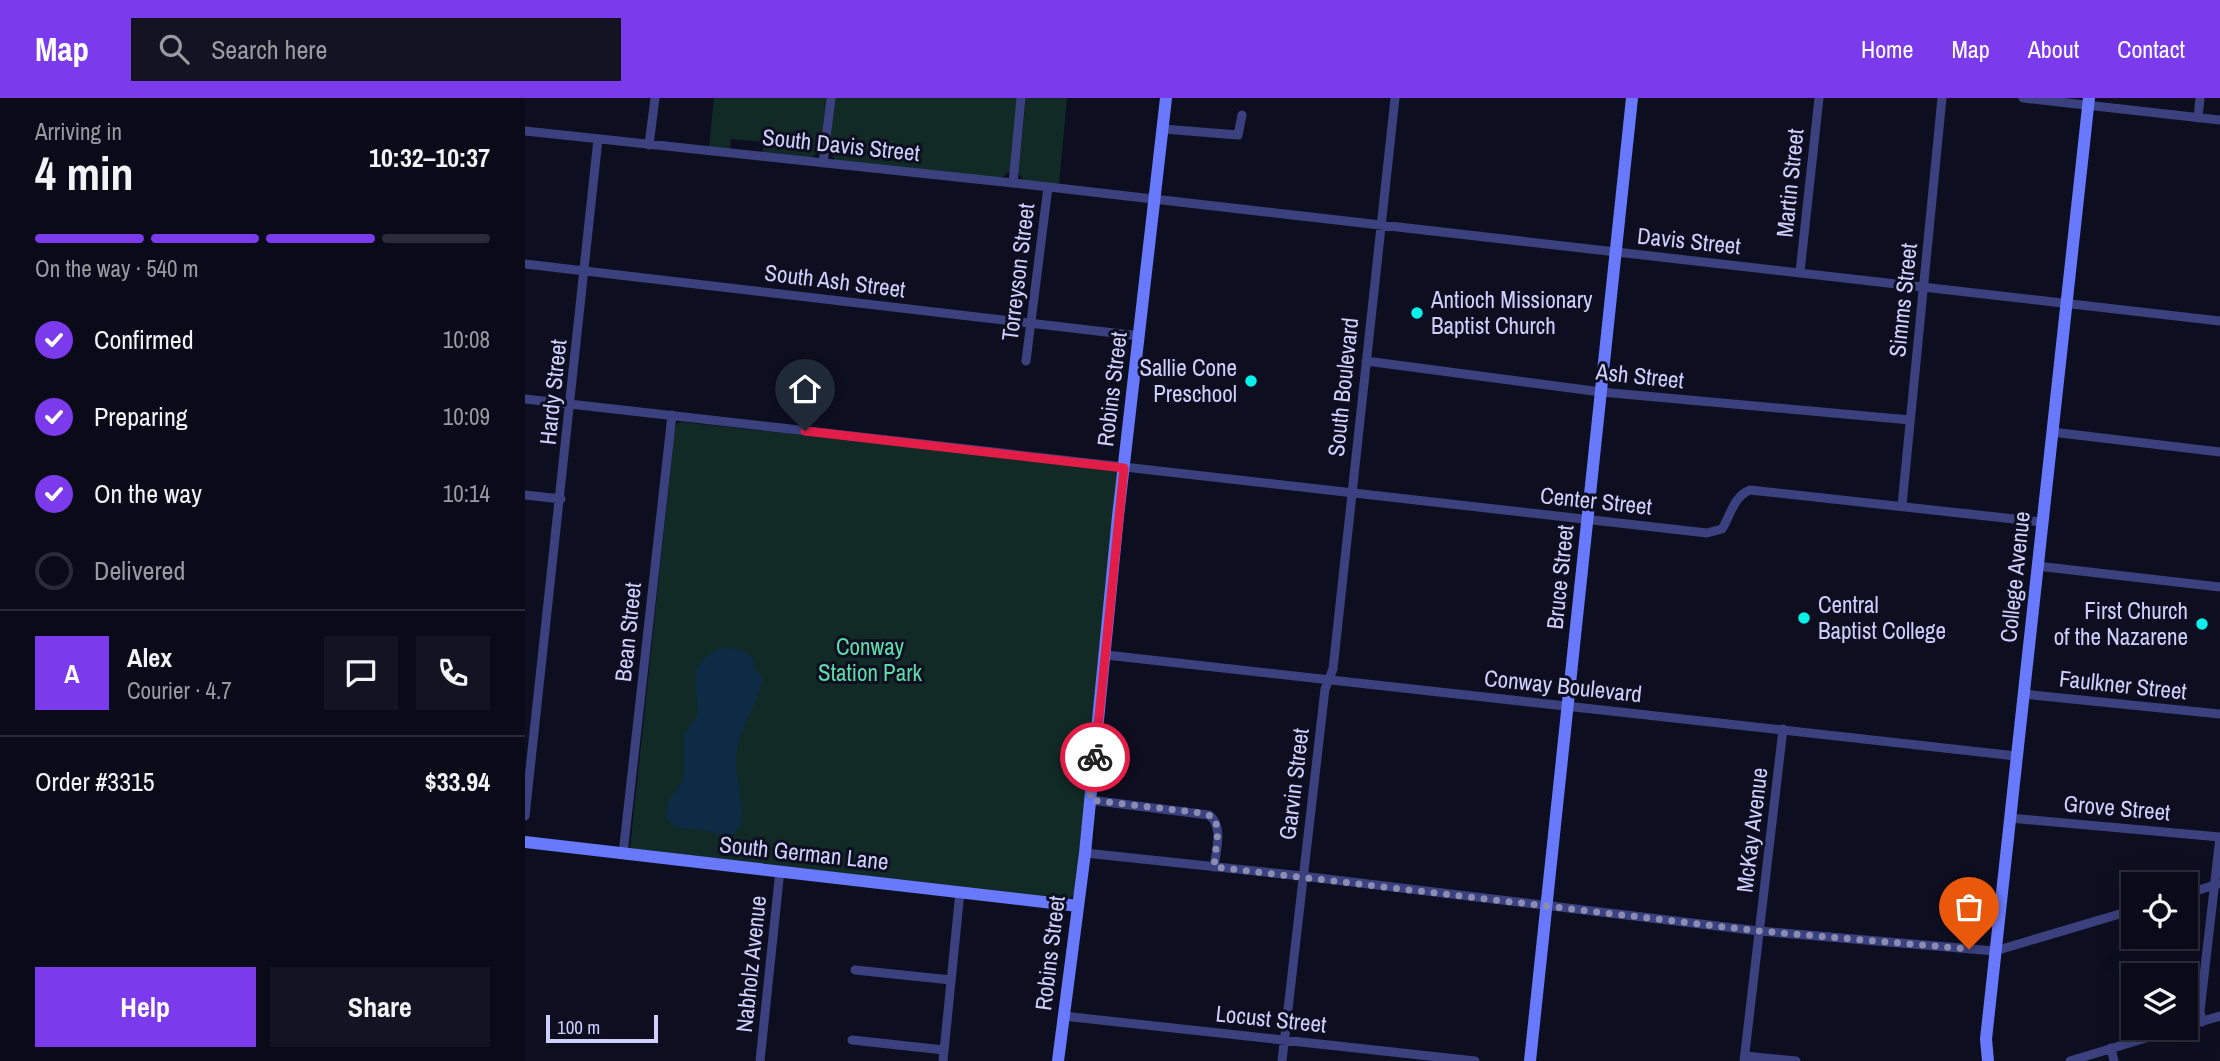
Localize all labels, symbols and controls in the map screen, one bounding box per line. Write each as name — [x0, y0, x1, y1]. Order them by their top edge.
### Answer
search box — [131, 18, 621, 81]
text: Map — [35, 27, 89, 71]
icon: search — [155, 30, 193, 68]
text: Search here — [211, 32, 327, 67]
text: Home — [1861, 33, 1913, 65]
text: Map — [1951, 33, 1990, 65]
text: About — [2028, 33, 2079, 65]
text: Contact — [2117, 33, 2185, 65]
text: Arriving in — [35, 116, 122, 147]
street label: South Davis Street — [761, 121, 921, 168]
street label: Martin Street — [1768, 127, 1811, 239]
text: 10:32–10:37 — [369, 140, 490, 175]
text: 4 min — [35, 142, 134, 204]
street label: Torreyson Street — [994, 201, 1041, 342]
street label: Davis Street — [1636, 220, 1742, 261]
street label: Simms Street — [1881, 242, 1924, 358]
text: On the way · 540 m — [35, 253, 199, 284]
street label: South Ash Street — [763, 256, 907, 305]
place label: Antioch Missionary Baptist Church — [1430, 284, 1593, 341]
marker: Antioch Missionary Baptist Church — [1409, 305, 1425, 321]
street label: South Boulevard — [1320, 316, 1365, 458]
icon: check — [35, 321, 73, 359]
text: Confirmed — [94, 322, 194, 357]
text: 10:08 — [443, 324, 490, 355]
street label: Robins Street — [1089, 330, 1134, 448]
street label: Hardy Street — [532, 338, 573, 446]
place label: Sallie Cone Preschool — [1140, 352, 1237, 409]
street label: Ash Street — [1594, 355, 1685, 396]
pin — [775, 359, 835, 431]
icon: home — [786, 370, 824, 408]
marker: Sallie Cone Preschool — [1243, 373, 1259, 389]
icon: check — [35, 398, 73, 436]
text: Preparing — [94, 399, 188, 434]
text: 10:09 — [443, 401, 490, 432]
icon: check — [35, 475, 73, 513]
text: On the way — [94, 476, 202, 511]
text: 10:14 — [443, 478, 490, 509]
street label: Center Street — [1539, 479, 1653, 522]
street label: College Avenue — [1992, 510, 2037, 644]
street label: Bruce Street — [1539, 523, 1580, 631]
text: Delivered — [94, 553, 185, 588]
street label: Bean Street — [607, 581, 648, 683]
place label: Central Baptist College — [1818, 589, 1946, 646]
place label: First Church of the Nazarene — [2054, 595, 2188, 652]
marker: Central Baptist College — [1796, 610, 1812, 626]
marker: First Church of the Nazarene — [2194, 616, 2210, 632]
park label: Conway Station Park — [818, 631, 922, 688]
button: chat — [324, 636, 398, 710]
button: phone — [416, 636, 490, 710]
text: Alex — [127, 640, 172, 675]
text: A — [64, 656, 80, 691]
street label: Conway Boulevard — [1483, 662, 1643, 709]
street label: Faulkner Street — [2058, 662, 2188, 707]
text: Courier · 4.7 — [127, 675, 232, 706]
courier — [1060, 722, 1130, 792]
street label: Garvin Street — [1271, 726, 1316, 841]
icon: bike — [1076, 738, 1114, 776]
text: Order #3315 — [35, 764, 155, 799]
text: $33.94 — [425, 764, 490, 799]
street label: McKay Avenue — [1728, 766, 1775, 894]
street label: Grove Street — [2062, 787, 2172, 828]
street label: South German Lane — [718, 828, 890, 877]
map controls — [2121, 872, 2198, 1040]
button: locate — [2121, 872, 2198, 949]
pin — [1939, 877, 1999, 949]
icon: bag — [1950, 888, 1988, 926]
street label: Nabholz Avenue — [728, 894, 773, 1034]
street label: Robins Street — [1027, 894, 1072, 1012]
button: layers — [2121, 963, 2198, 1040]
button: Help — [35, 967, 256, 1047]
button: Share — [270, 967, 490, 1047]
street label: Locust Street — [1214, 997, 1328, 1040]
scale bar — [546, 1012, 658, 1044]
text: 100 m — [557, 1014, 600, 1040]

